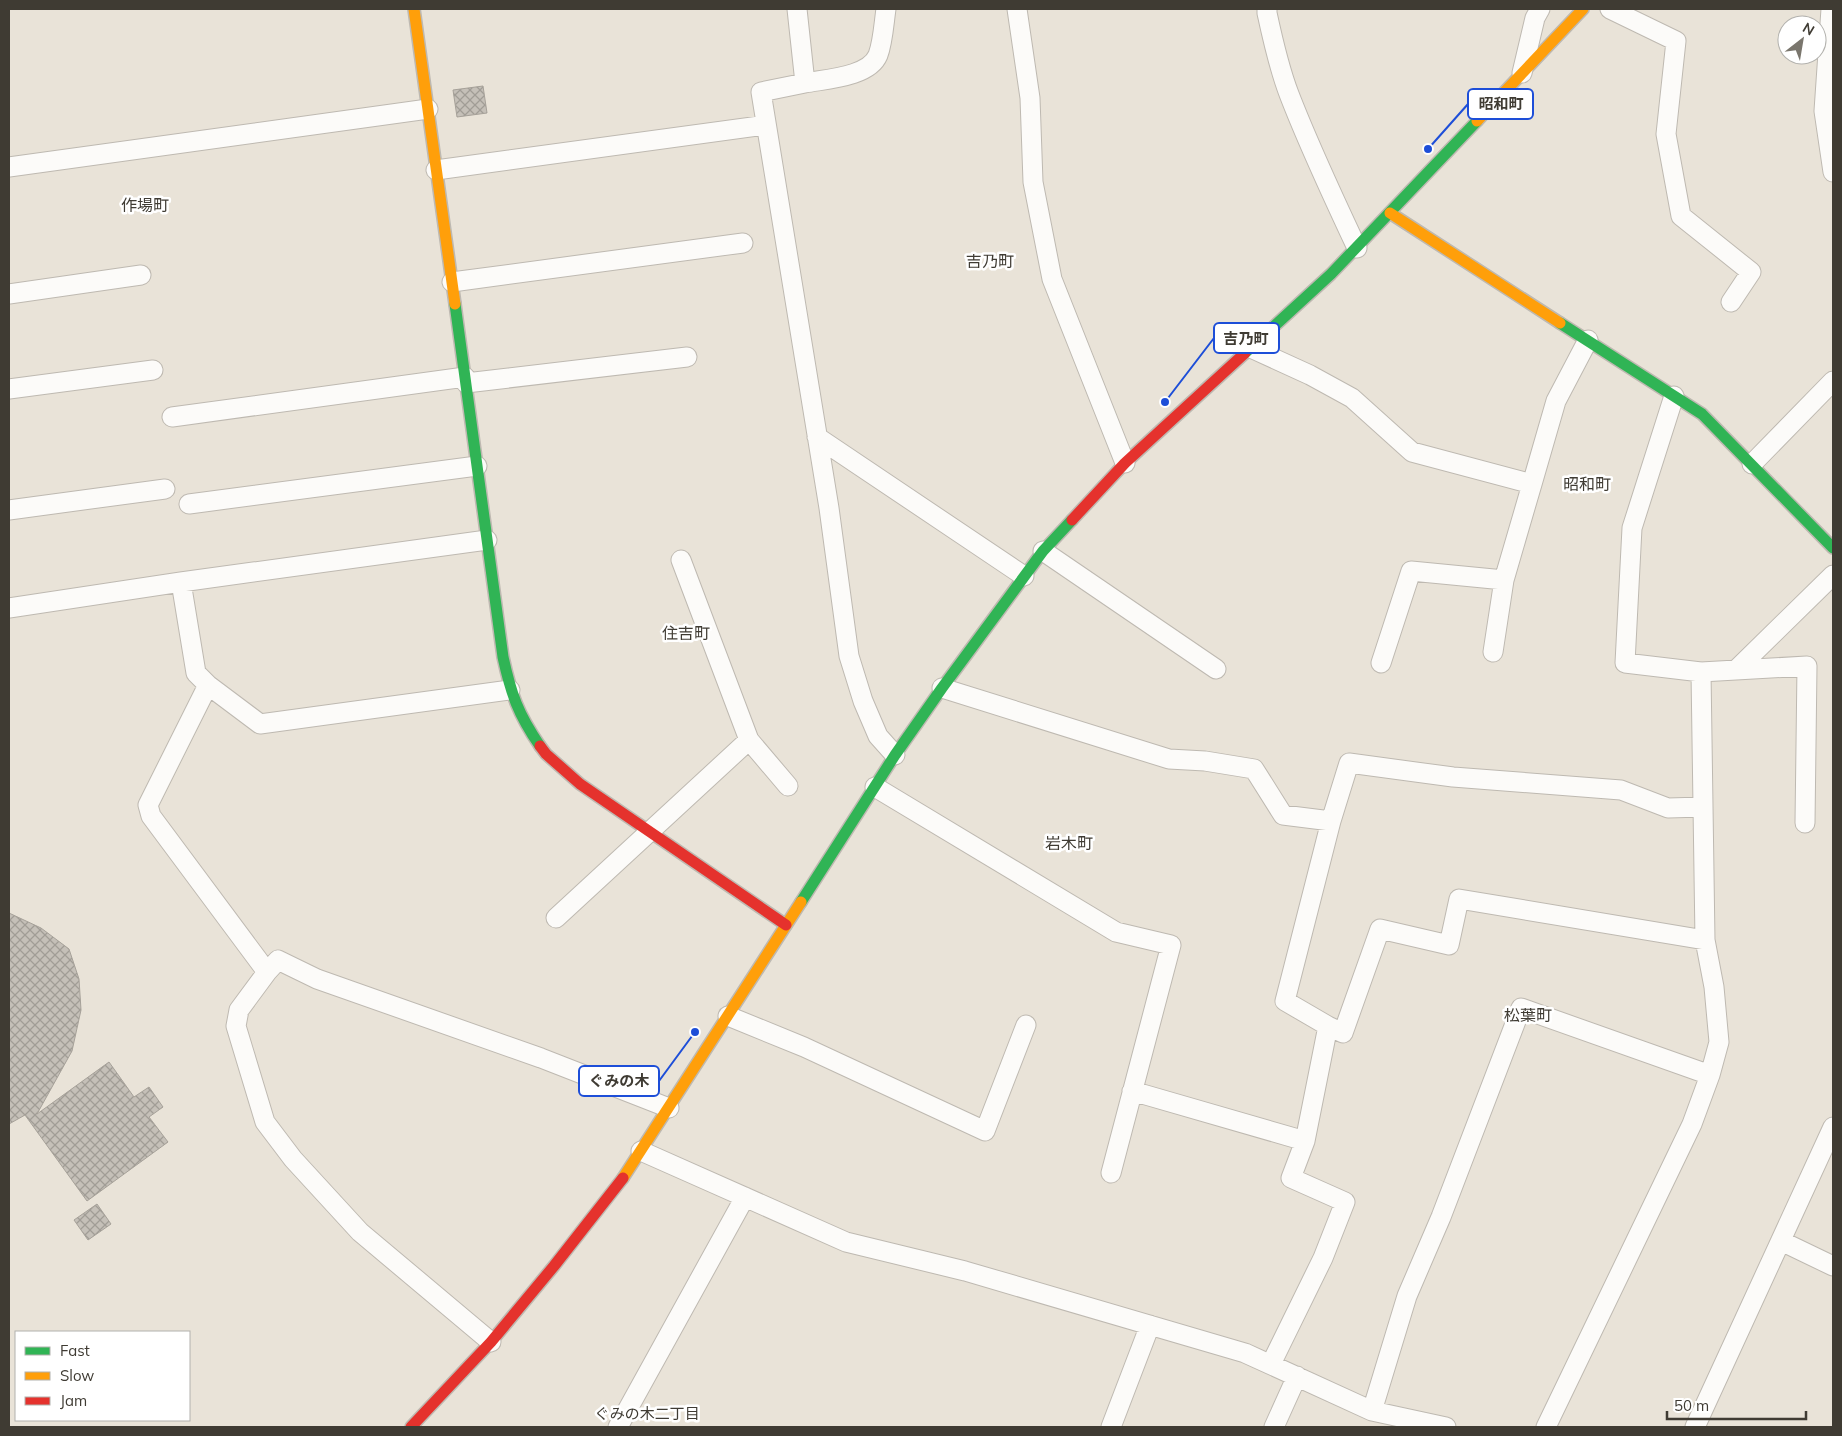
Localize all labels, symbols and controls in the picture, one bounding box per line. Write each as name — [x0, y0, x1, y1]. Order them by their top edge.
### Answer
north arrow — [1777, 15, 1827, 65]
text: N — [1800, 18, 1818, 39]
callout: 昭和町 — [1468, 89, 1533, 119]
text: 昭和町 — [1478, 94, 1524, 113]
district label: 作場町 — [121, 195, 169, 215]
district label: 吉乃町 — [966, 251, 1014, 271]
callout: 吉乃町 — [1214, 323, 1279, 353]
text: 吉乃町 — [1223, 329, 1269, 348]
district label: 昭和町 — [1563, 474, 1611, 494]
district label: 住吉町 — [662, 623, 710, 643]
district label: 岩木町 — [1045, 833, 1093, 853]
district label: 松葉町 — [1504, 1005, 1552, 1025]
callout: ぐみの木 — [579, 1066, 659, 1096]
text: ぐみの木 — [589, 1071, 649, 1090]
legend — [15, 1331, 190, 1421]
text: Fast — [60, 1341, 90, 1360]
text: Slow — [60, 1366, 94, 1385]
scale bar — [1667, 1388, 1806, 1420]
text: Jam — [60, 1391, 87, 1410]
text: 50 m — [1674, 1396, 1709, 1415]
district label: ぐみの木二丁目 — [594, 1404, 700, 1423]

